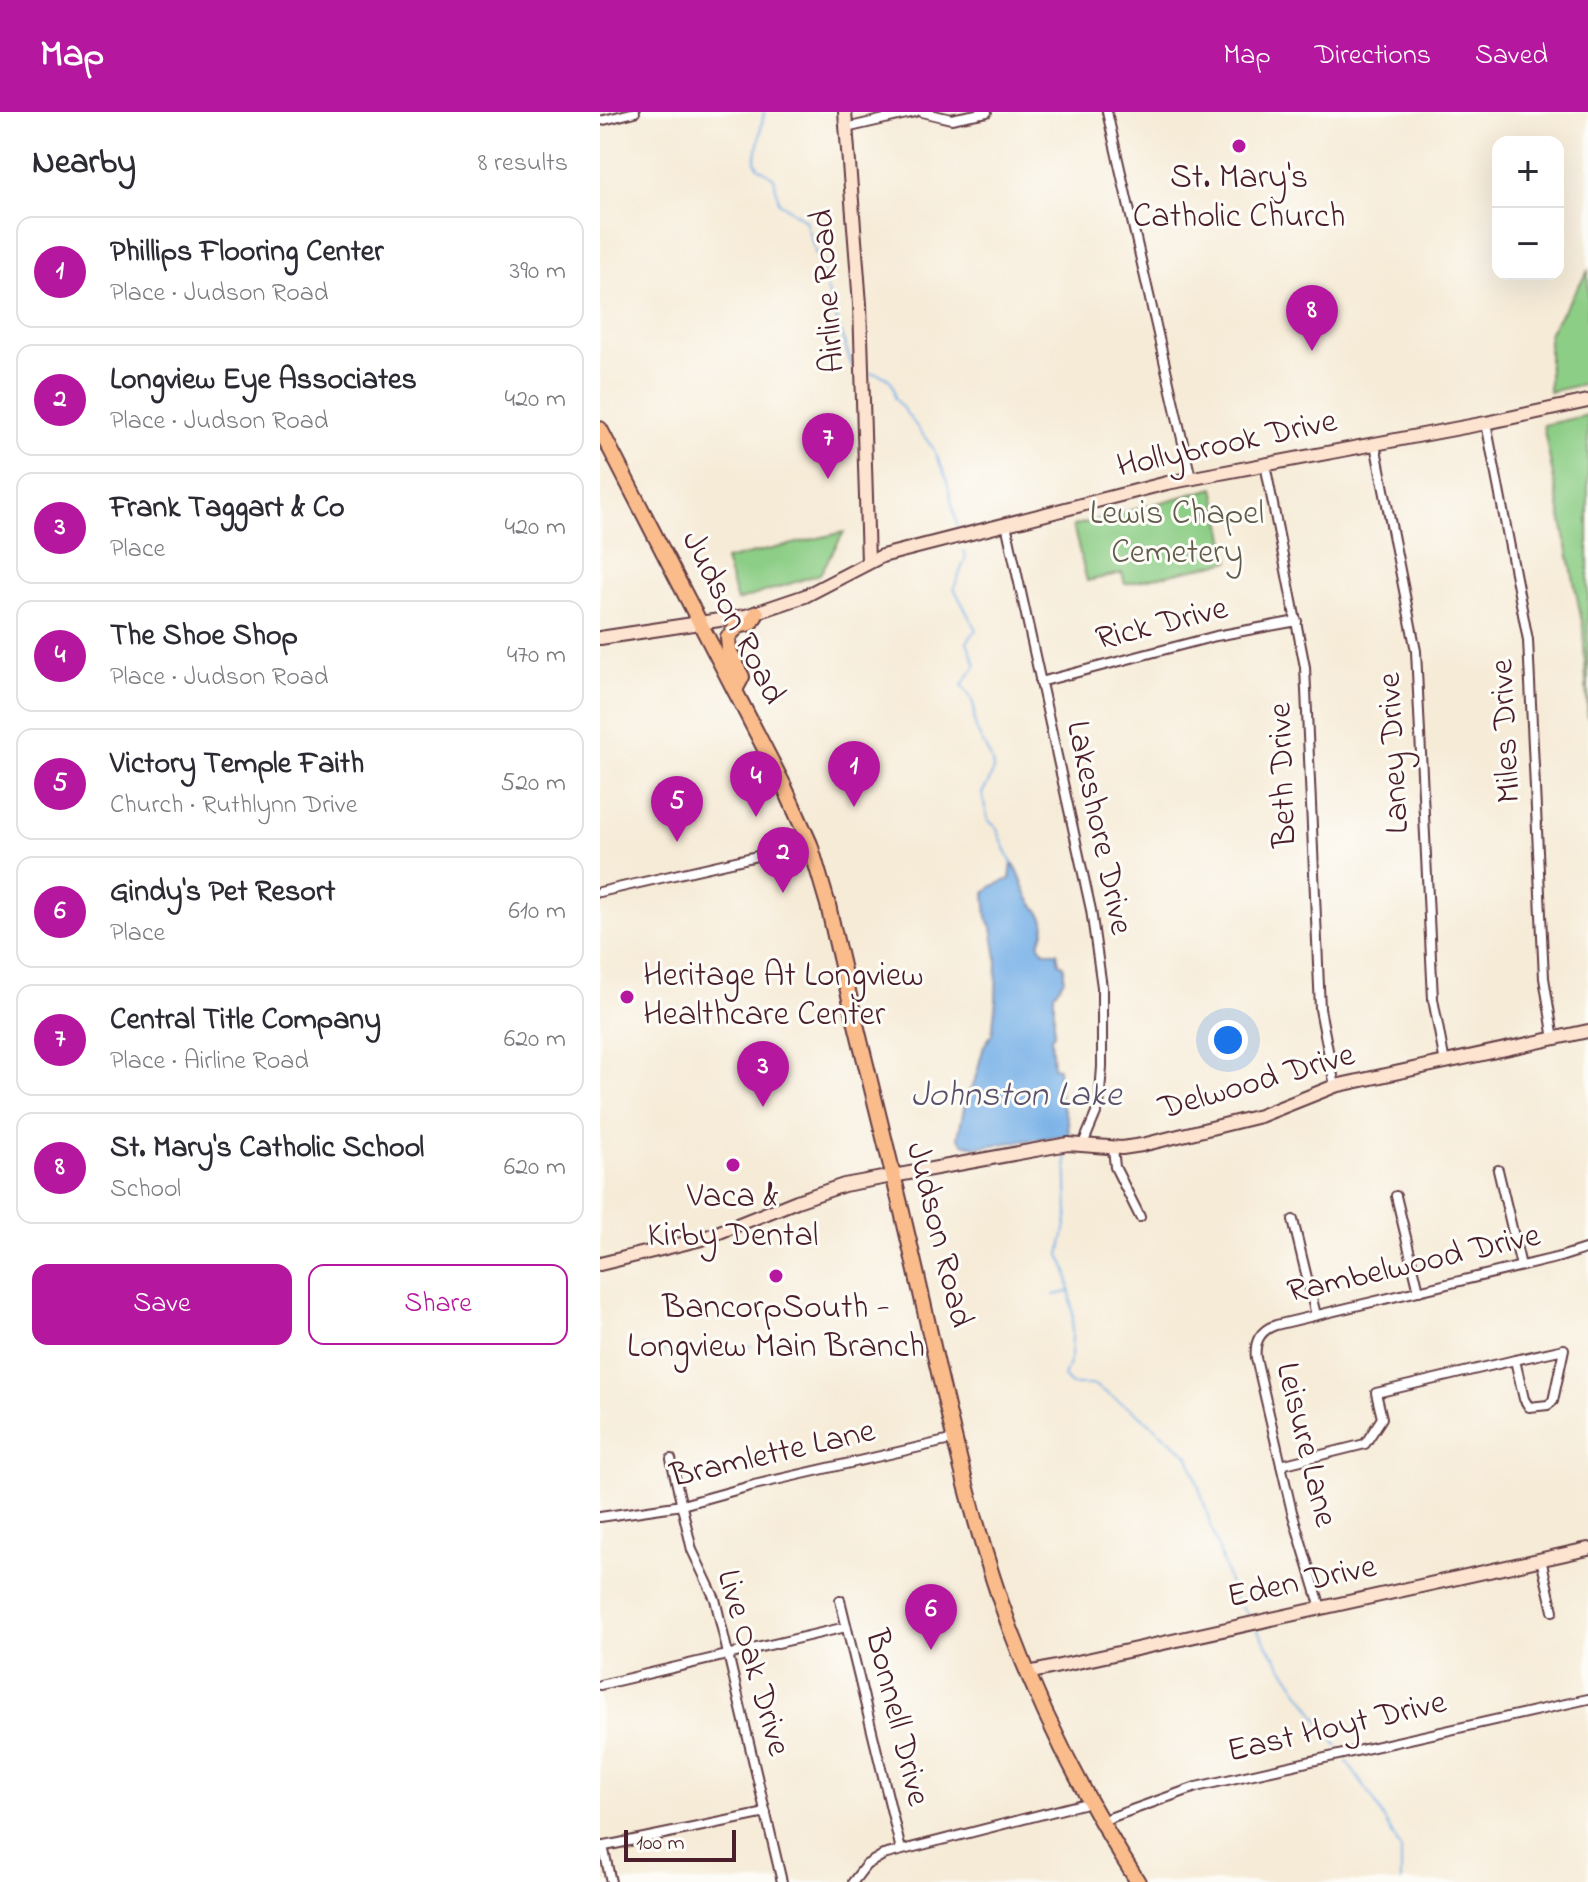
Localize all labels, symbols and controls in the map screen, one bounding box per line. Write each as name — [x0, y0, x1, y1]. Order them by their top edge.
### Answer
text: Map — [40, 28, 104, 84]
text: Map — [1223, 36, 1271, 77]
text: Directions — [1315, 36, 1431, 77]
text: Saved — [1475, 36, 1548, 77]
map controls — [1492, 136, 1564, 280]
button: + — [1492, 136, 1564, 208]
marker: St. Mary's Catholic Church — [1230, 137, 1248, 155]
text: Nearby — [32, 139, 136, 189]
text: 8 results — [478, 145, 568, 183]
place label: St. Mary's Catholic Church — [1133, 154, 1345, 243]
street label: Airline Road — [798, 208, 860, 374]
button: − — [1492, 208, 1564, 280]
text: Phillips Flooring Center — [110, 231, 383, 275]
text: 1 — [56, 253, 64, 291]
text: 390 m — [510, 253, 566, 291]
text: Place · Judson Road — [110, 275, 328, 313]
pin: 8 — [1286, 285, 1338, 351]
text: Longview Eye Associates — [110, 359, 417, 403]
text: 2 — [54, 381, 66, 419]
text: 420 m — [504, 381, 566, 419]
street label: Hollybrook Drive — [1112, 397, 1342, 493]
text: Place · Judson Road — [110, 403, 328, 441]
pin: 7 — [802, 413, 854, 479]
text: Frank Taggart & Co — [110, 487, 345, 531]
park label: Lewis Chapel Cemetery — [1090, 490, 1264, 579]
text: 3 — [55, 509, 65, 547]
text: 420 m — [504, 509, 566, 547]
street label: Judson Road — [667, 522, 797, 714]
text: Place — [110, 531, 165, 569]
street label: Rick Drive — [1091, 584, 1234, 666]
text: The Shoe Shop — [110, 615, 298, 659]
text: 4 — [55, 637, 65, 675]
text: 470 m — [507, 637, 566, 675]
street label: Miles Drive — [1478, 657, 1536, 804]
text: Place · Judson Road — [110, 659, 328, 697]
street label: Laney Drive — [1366, 670, 1424, 835]
street label: Beth Drive — [1256, 701, 1312, 849]
street label: Lakeshore Drive — [1051, 716, 1145, 940]
pin: 1 — [828, 741, 880, 807]
text: Victory Temple Faith — [110, 743, 364, 787]
pin: 4 — [730, 751, 782, 817]
text: 5 — [53, 765, 67, 803]
text: 520 m — [500, 765, 566, 803]
pin: 5 — [651, 776, 703, 842]
text: Church · Ruthlynn Drive — [110, 787, 357, 825]
pin: 2 — [757, 827, 809, 893]
text: Gindy's Pet Resort — [110, 871, 335, 915]
text: 6 — [54, 893, 66, 931]
text: 610 m — [508, 893, 566, 931]
text: Place — [110, 915, 165, 953]
place label: Heritage At Longview Healthcare Center — [643, 952, 923, 1041]
marker: Heritage At Longview Healthcare Center — [618, 988, 636, 1006]
text: Central Title Company — [110, 999, 381, 1043]
your location — [1208, 1020, 1248, 1060]
text: 7 — [55, 1021, 65, 1059]
text: 620 m — [504, 1021, 566, 1059]
street label: Delwood Drive — [1152, 1031, 1362, 1135]
pin: 3 — [737, 1041, 789, 1107]
text: Place · Airline Road — [110, 1043, 309, 1081]
water label: Johnston Lake — [911, 1070, 1123, 1123]
text: St. Mary's Catholic School — [110, 1127, 424, 1171]
street label: Judson Road — [891, 1137, 985, 1333]
text: 8 — [55, 1149, 65, 1187]
text: 620 m — [504, 1149, 566, 1187]
marker: Vaca & Kirby Dental — [724, 1156, 742, 1174]
text: School — [110, 1171, 181, 1209]
place label: Vaca & Kirby Dental — [648, 1173, 818, 1262]
street label: Rambelwood Drive — [1282, 1211, 1546, 1318]
button: Save — [32, 1264, 292, 1345]
button: Share — [308, 1264, 568, 1345]
marker: BancorpSouth - Longview Main Branch — [767, 1267, 785, 1285]
place label: BancorpSouth - Longview Main Branch — [627, 1284, 925, 1373]
street label: Leisure Lane — [1260, 1358, 1350, 1533]
street label: Bramlette Lane — [665, 1407, 881, 1503]
street label: Eden Drive — [1223, 1543, 1382, 1623]
street label: Live Oak Drive — [702, 1564, 803, 1763]
pin: 6 — [905, 1584, 957, 1650]
street label: Bonnell Drive — [850, 1624, 942, 1812]
street label: East Hoyt Drive — [1223, 1678, 1452, 1777]
scale bar — [624, 1826, 736, 1862]
text: 100 m — [636, 1828, 685, 1860]

